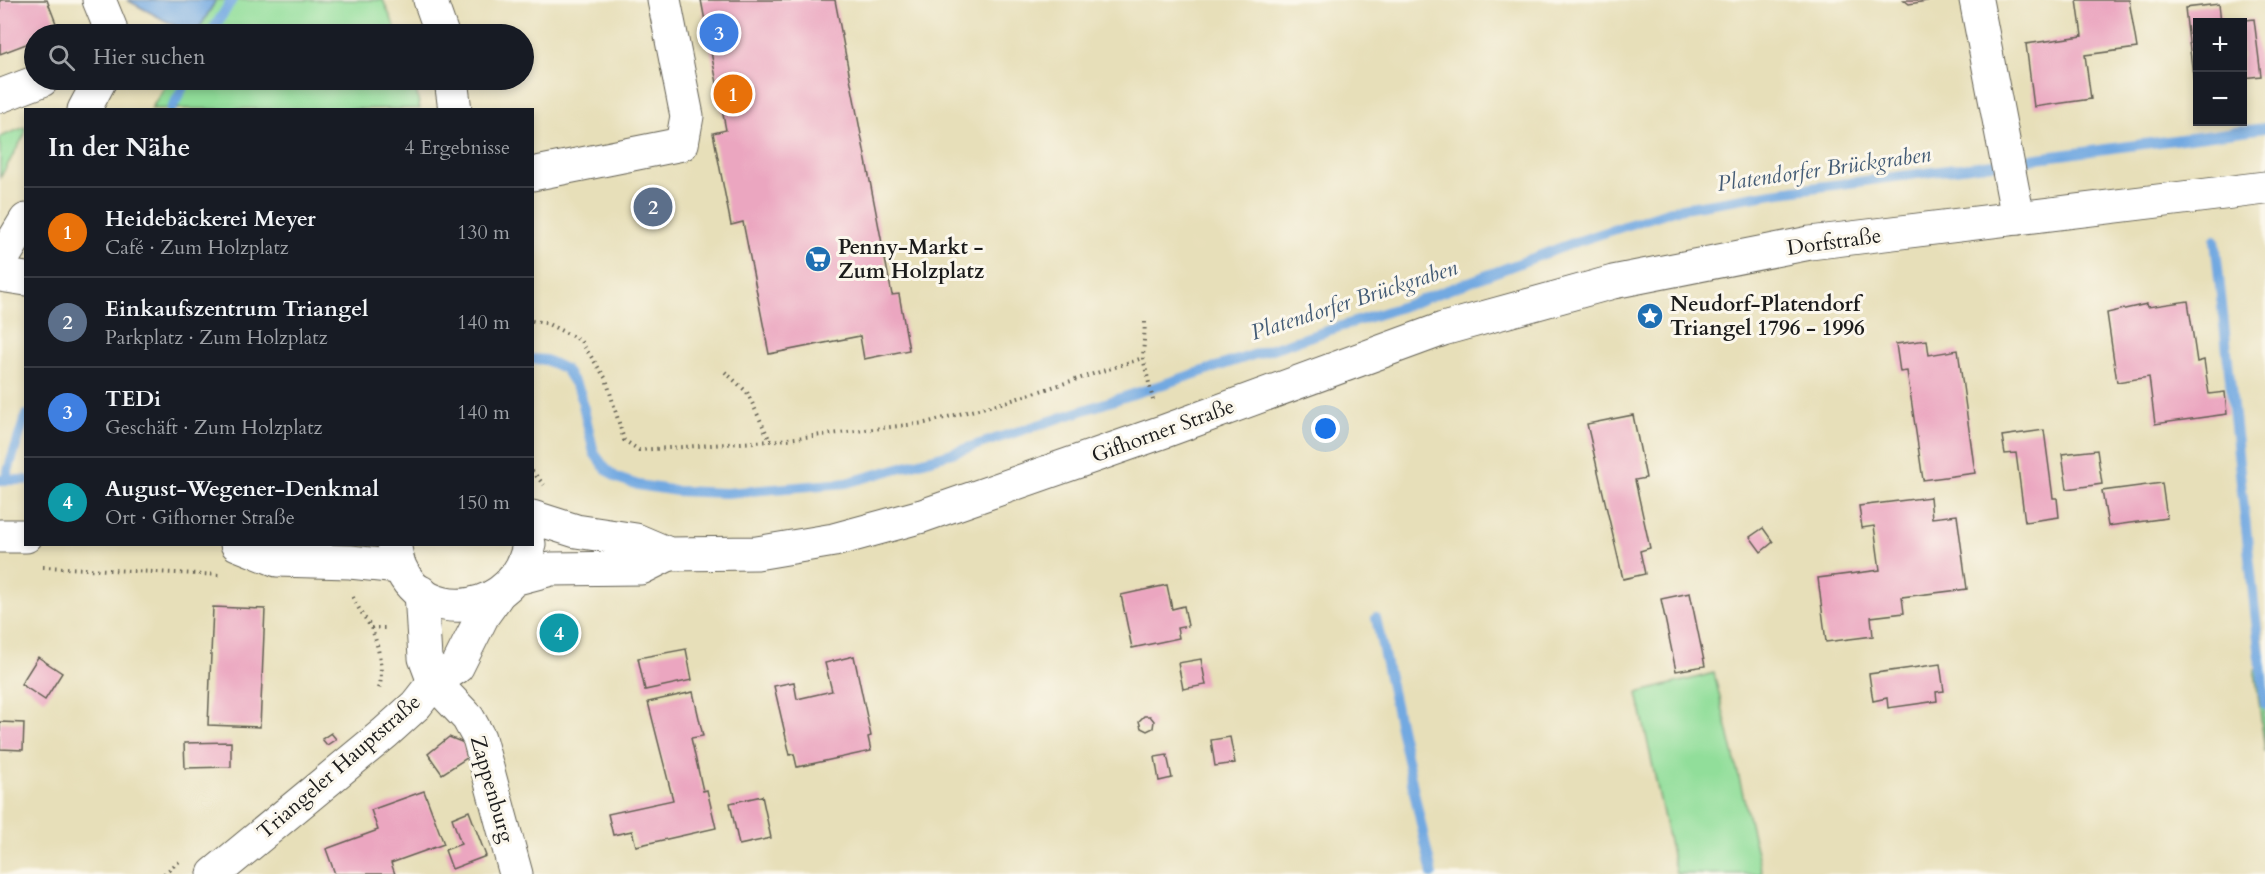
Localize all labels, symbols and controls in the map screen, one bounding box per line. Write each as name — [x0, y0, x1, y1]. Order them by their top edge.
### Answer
pin: 3 — [700, 10, 738, 56]
map controls — [2193, 18, 2247, 126]
button: + — [2193, 18, 2247, 72]
search box — [24, 24, 534, 90]
icon: search — [45, 41, 78, 74]
text: Hier suchen — [93, 42, 206, 72]
pin: 1 — [714, 72, 752, 116]
button: − — [2193, 72, 2247, 126]
text: In der Nähe — [48, 130, 190, 165]
text: 4 Ergebnisse — [404, 134, 510, 161]
water label: Platendorfer Brückgraben — [1715, 139, 1933, 199]
pin: 2 — [634, 184, 672, 230]
text: Heidebäckerei Meyer — [105, 204, 316, 234]
text: 1 — [62, 219, 73, 246]
text: 130 m — [457, 219, 510, 246]
street label: Dorfstraße — [1785, 221, 1883, 263]
place label: Penny-Markt - Zum Holzplatz — [838, 233, 985, 286]
text: Café · Zum Holzplatz — [105, 234, 289, 261]
supermarket icon: Penny-Markt - Zum Holzplatz — [803, 244, 833, 274]
water label: Platendorfer Brückgraben — [1247, 252, 1461, 348]
place label: Neudorf-Platendorf Triangel 1796 - 1996 — [1670, 290, 1865, 343]
text: Einkaufszentrum Triangel — [105, 294, 368, 324]
place icon: Neudorf-Platendorf Triangel 1796 - 1996 — [1635, 301, 1665, 331]
text: 2 — [62, 309, 73, 336]
text: 140 m — [457, 309, 510, 336]
text: Parkplatz · Zum Holzplatz — [105, 324, 328, 351]
text: TEDi — [105, 384, 161, 414]
street label: Gifhorner Straße — [1087, 392, 1239, 470]
text: 3 — [62, 399, 73, 426]
text: 140 m — [457, 399, 510, 426]
text: Geschäft · Zum Holzplatz — [105, 414, 322, 441]
your location — [1311, 414, 1340, 443]
text: August-Wegener-Denkmal — [105, 474, 379, 504]
text: 4 — [62, 489, 73, 516]
text: 150 m — [457, 489, 510, 516]
text: Ort · Gifhorner Straße — [105, 504, 295, 531]
pin: 4 — [540, 610, 578, 656]
street label: Triangeler Hauptstraße — [251, 688, 427, 846]
street label: Zappenburg — [463, 732, 521, 846]

